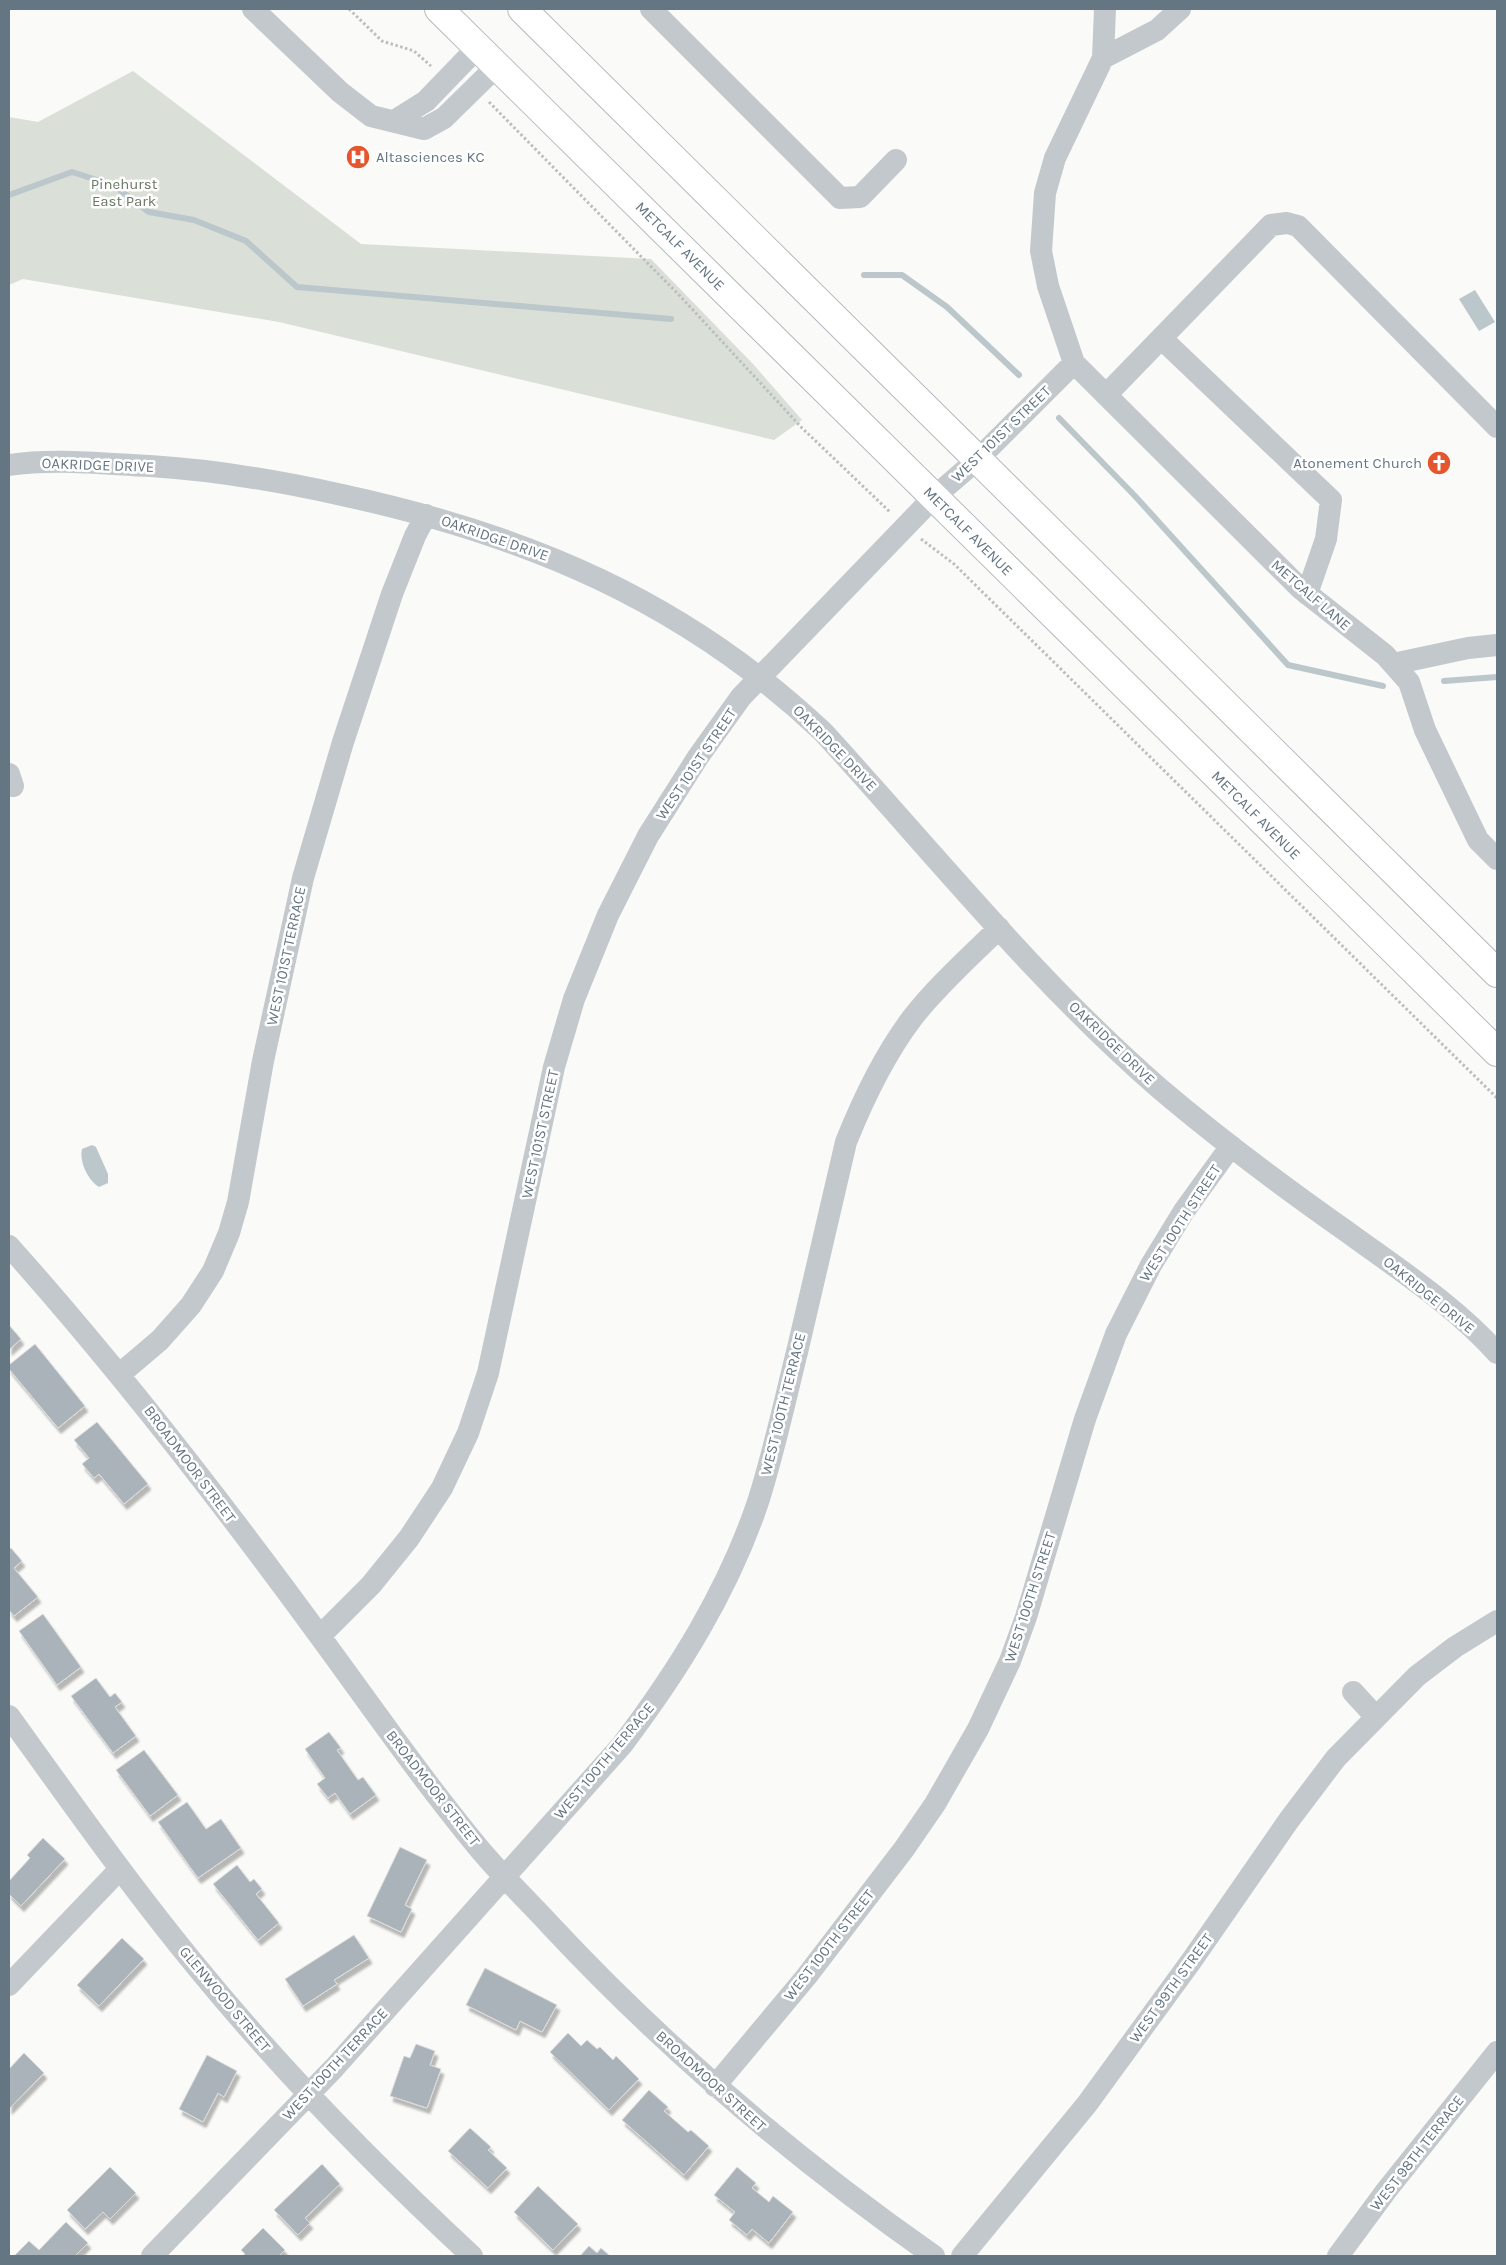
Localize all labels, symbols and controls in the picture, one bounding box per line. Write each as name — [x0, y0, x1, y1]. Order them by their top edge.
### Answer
hospital icon: Altasciences KC — [345, 144, 371, 170]
place label: Altasciences KC — [376, 148, 485, 166]
park label: Pinehurst East Park — [91, 175, 158, 210]
street label: METCALF AVENUE — [632, 198, 728, 294]
street label: WEST 101ST STREET — [948, 382, 1055, 486]
church icon: Atonement Church — [1426, 450, 1452, 476]
street label: OAKRIDGE DRIVE — [41, 454, 155, 476]
place label: Atonement Church — [1293, 454, 1422, 472]
street label: METCALF AVENUE — [920, 483, 1016, 579]
street label: OAKRIDGE DRIVE — [439, 511, 551, 565]
street label: METCALF LANE — [1268, 556, 1354, 634]
street label: OAKRIDGE DRIVE — [789, 701, 881, 795]
street label: WEST 101ST STREET — [652, 704, 740, 823]
street label: METCALF AVENUE — [1208, 767, 1304, 863]
street label: WEST 101ST TERRACE — [262, 885, 310, 1027]
street label: OAKRIDGE DRIVE — [1065, 997, 1159, 1089]
street label: WEST 101ST STREET — [518, 1068, 563, 1200]
street label: WEST 100TH STREET — [1135, 1161, 1225, 1285]
street label: OAKRIDGE DRIVE — [1380, 1253, 1478, 1337]
street label: WEST 100TH TERRACE — [757, 1331, 809, 1477]
street label: BROADMOOR STREET — [140, 1402, 240, 1526]
street label: WEST 100TH STREET — [1000, 1529, 1060, 1664]
street label: WEST 100TH TERRACE — [550, 1699, 658, 1823]
street label: BROADMOOR STREET — [382, 1727, 484, 1850]
street label: WEST 100TH STREET — [780, 1886, 878, 2004]
street label: WEST 99TH STREET — [1125, 1929, 1217, 2046]
street label: GLENWOOD STREET — [176, 1943, 275, 2056]
street label: WEST 100TH TERRACE — [278, 2004, 392, 2124]
street label: BROADMOOR STREET — [652, 2027, 770, 2135]
street label: WEST 98TH TERRACE — [1366, 2092, 1468, 2214]

